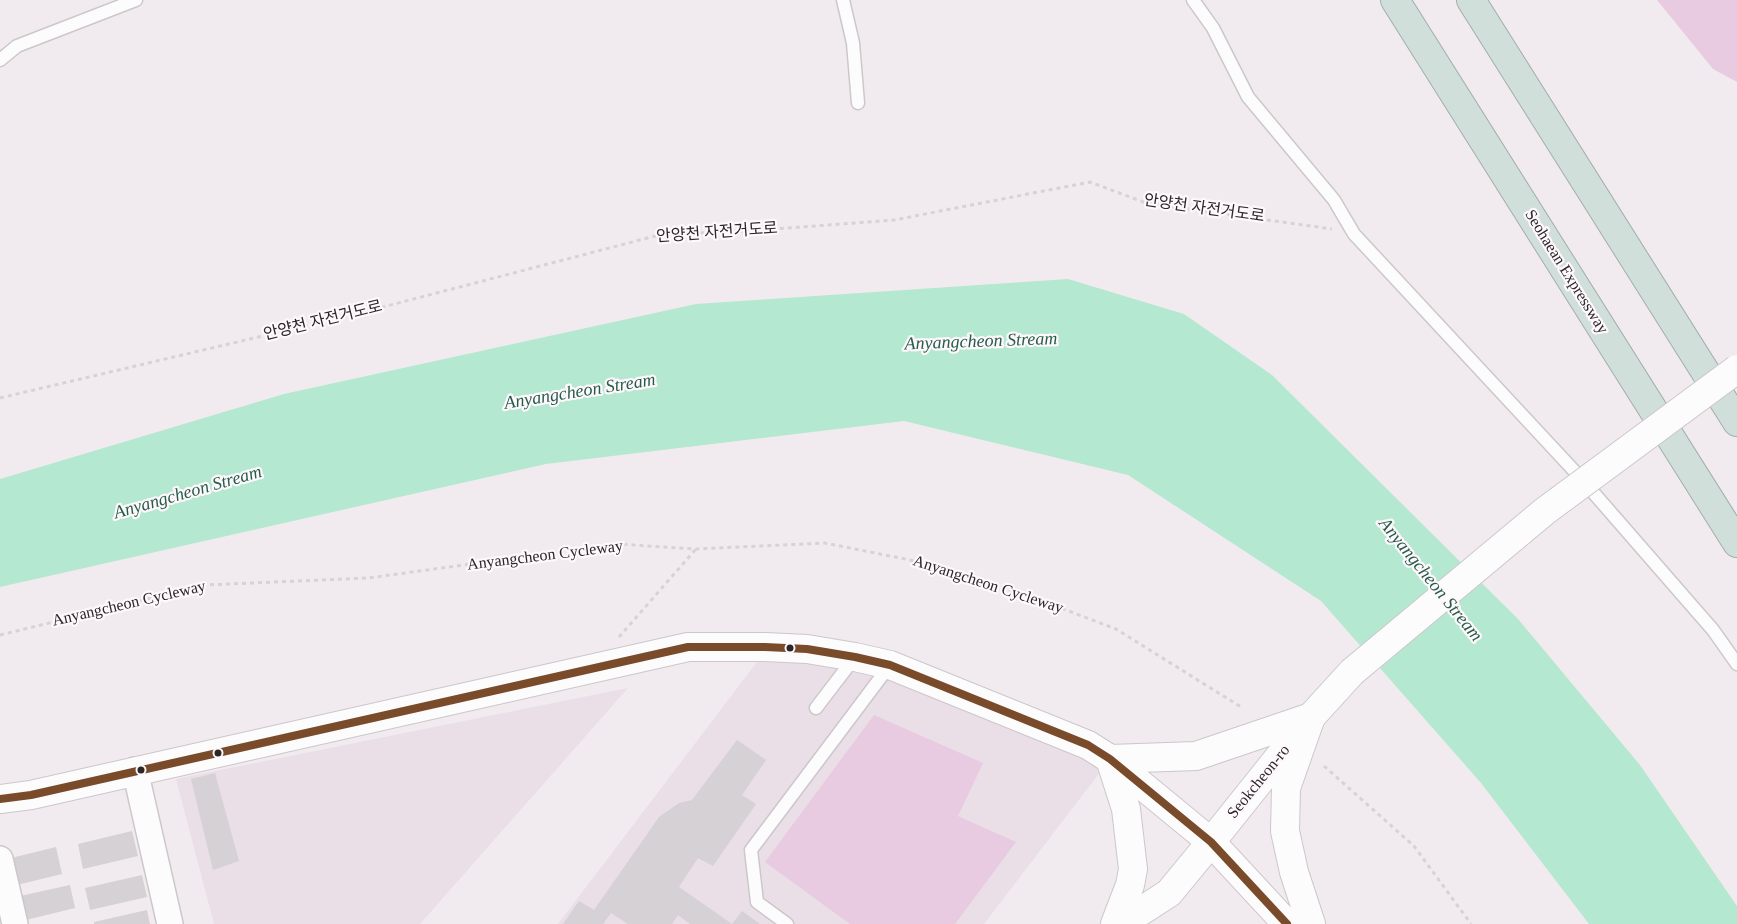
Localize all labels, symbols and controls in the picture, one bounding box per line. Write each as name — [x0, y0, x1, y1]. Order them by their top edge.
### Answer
street label: 안양천 자전거도로 — [1142, 191, 1266, 227]
street label: Seohaean Expressway — [1520, 206, 1612, 338]
street label: 안양천 자전거도로 — [656, 219, 778, 247]
street label: 안양천 자전거도로 — [262, 297, 384, 345]
water label: Anyangcheon Stream — [904, 329, 1058, 355]
water label: Anyangcheon Stream — [503, 369, 657, 415]
water label: Anyangcheon Stream — [112, 462, 264, 524]
water label: Anyangcheon Stream — [1374, 514, 1486, 646]
street label: Anyangcheon Cycleway — [466, 537, 624, 575]
street label: Anyangcheon Cycleway — [910, 552, 1066, 618]
street label: Anyangcheon Cycleway — [50, 577, 208, 631]
unlabelled marker — [785, 643, 795, 653]
street label: Seokcheon-ro — [1224, 741, 1294, 823]
unlabelled marker — [213, 748, 223, 758]
unlabelled marker — [136, 765, 146, 775]

